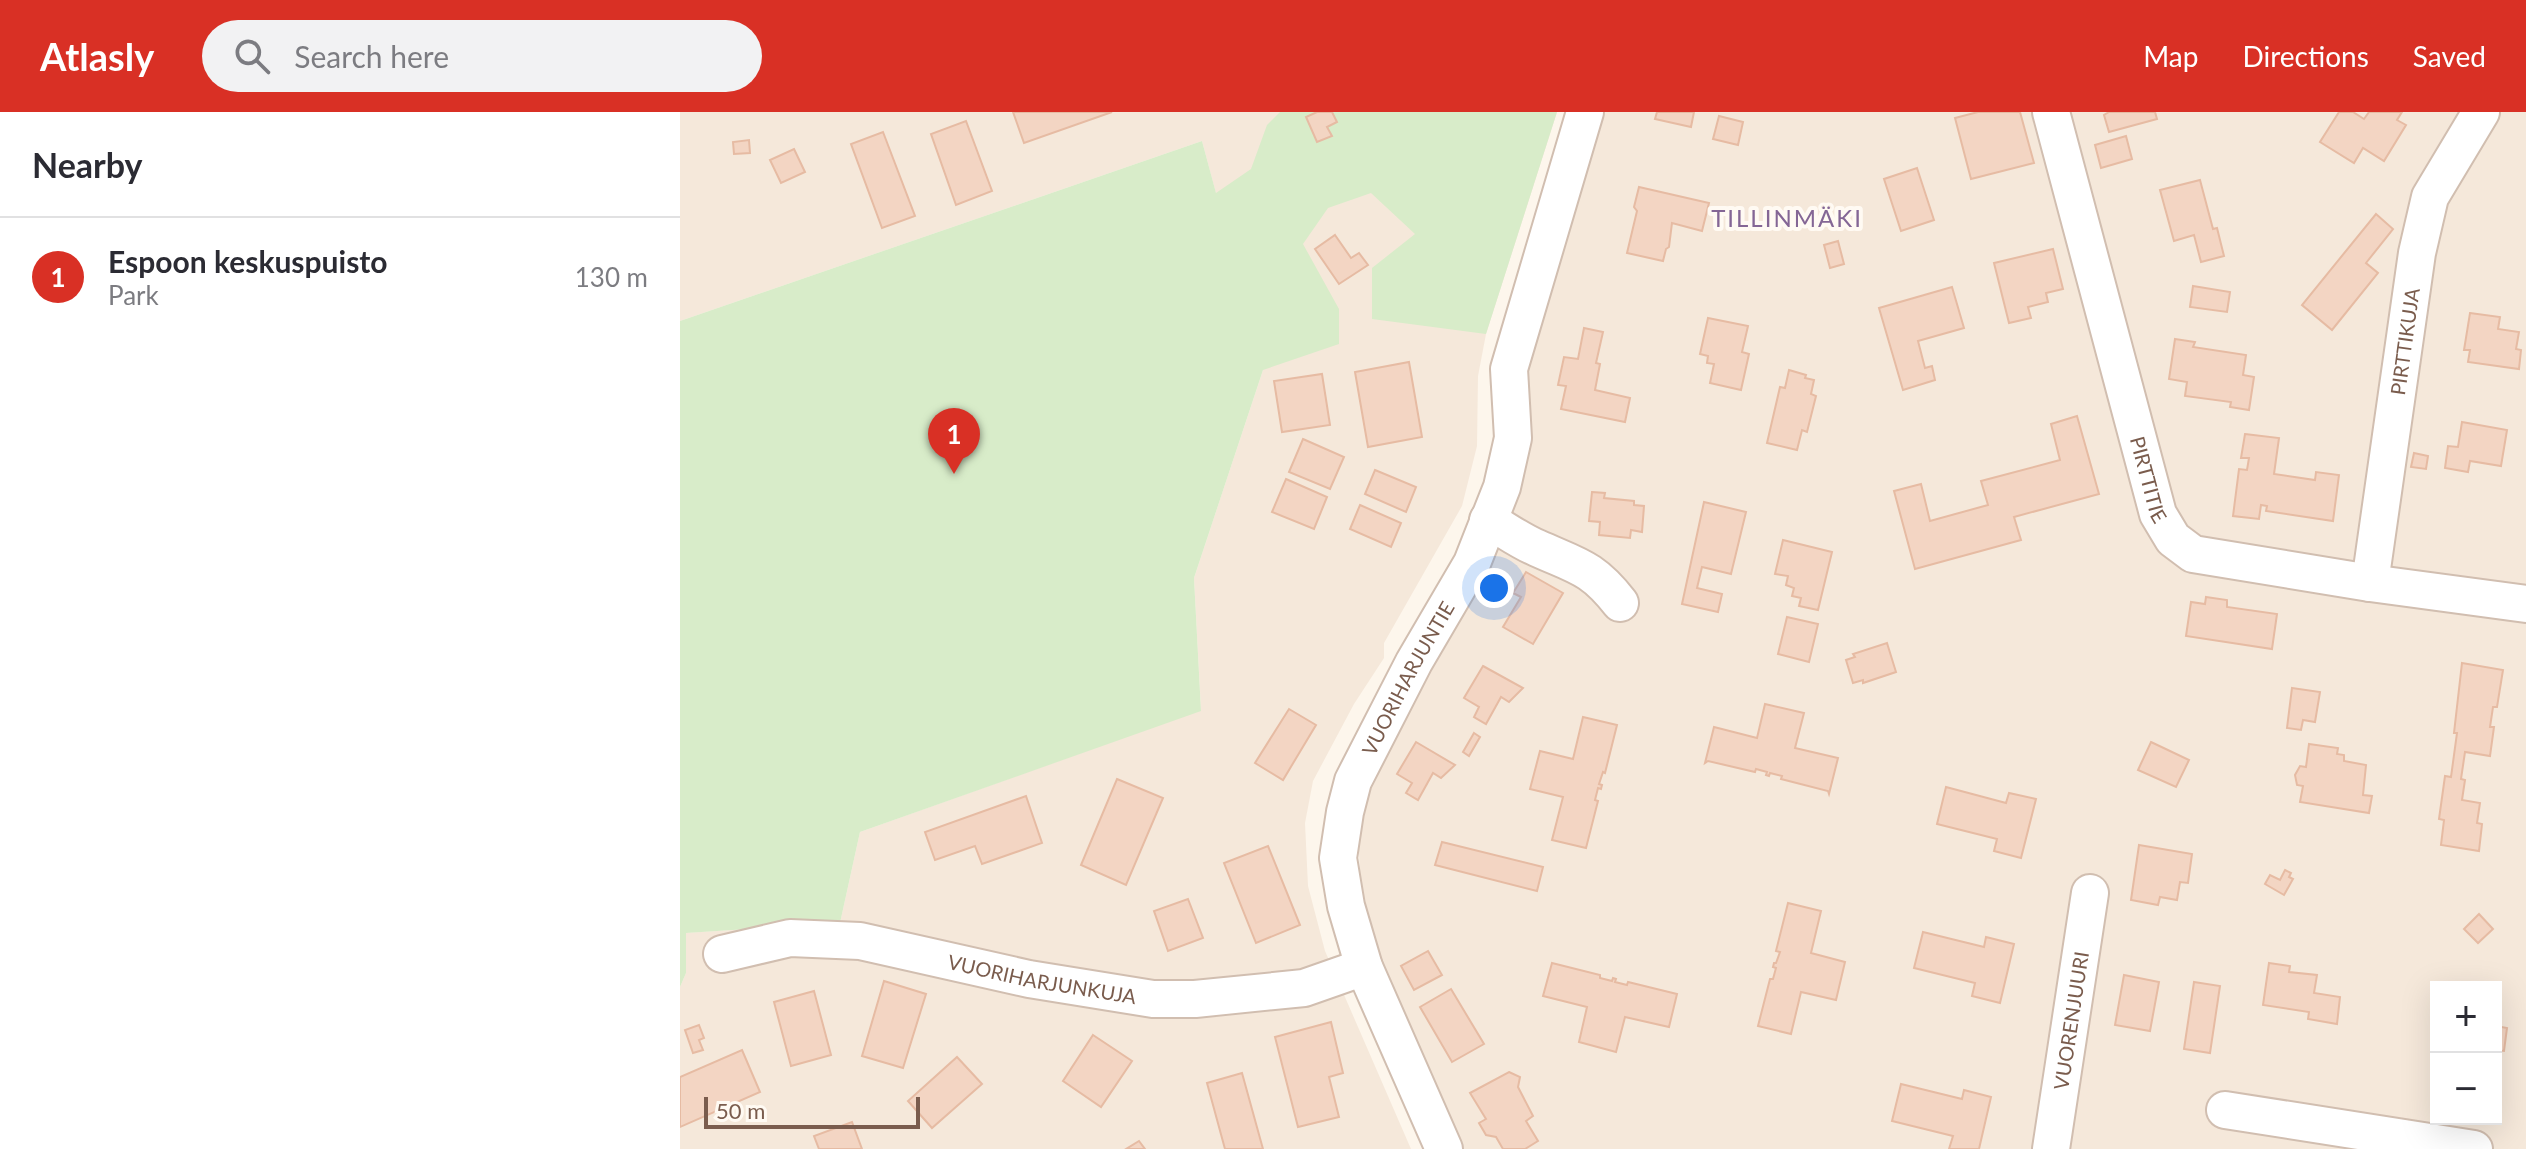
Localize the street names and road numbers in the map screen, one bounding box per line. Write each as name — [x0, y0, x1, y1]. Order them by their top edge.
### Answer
street label: PIRTTIKUJA — [2385, 286, 2424, 397]
street label: PIRTTITIE — [2126, 434, 2172, 527]
street label: VUORIHARJUNTIE — [1356, 597, 1459, 759]
street label: VUORIHARJUNKUJA — [946, 949, 1139, 1008]
street label: VUORENJUURI — [2048, 950, 2093, 1091]

